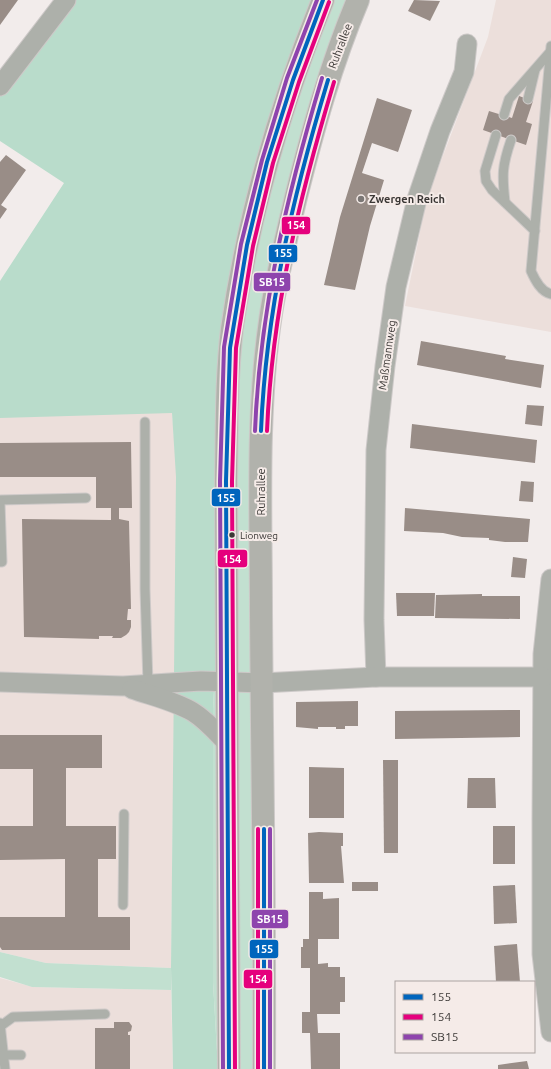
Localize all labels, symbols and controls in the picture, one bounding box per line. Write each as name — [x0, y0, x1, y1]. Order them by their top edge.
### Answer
street label: Ruhrallee — [326, 22, 354, 70]
place label: Zwergen Reich — [369, 193, 445, 205]
marker: Zwergen Reich — [356, 194, 366, 204]
line badge: 154 — [281, 216, 311, 235]
text: 154 — [287, 219, 305, 231]
line badge: 155 — [268, 244, 298, 263]
text: 155 — [274, 247, 292, 259]
line badge: SB15 — [253, 272, 291, 292]
text: SB15 — [259, 276, 285, 288]
street label: Maßmannweg — [376, 319, 398, 391]
street label: Ruhrallee — [255, 468, 267, 516]
line badge: 155 — [211, 488, 241, 507]
text: 155 — [217, 492, 235, 504]
marker: Lionweg — [227, 530, 237, 540]
place label: Lionweg — [240, 530, 278, 541]
line badge: 154 — [217, 549, 248, 568]
text: 154 — [223, 553, 241, 565]
line badge: SB15 — [251, 909, 289, 929]
text: SB15 — [257, 913, 283, 925]
line badge: 155 — [249, 939, 279, 959]
text: 155 — [255, 943, 273, 955]
line badge: 154 — [243, 969, 273, 989]
text: 154 — [249, 973, 267, 985]
legend — [395, 981, 535, 1053]
text: 155 — [431, 990, 451, 1003]
text: 154 — [431, 1010, 452, 1023]
text: SB15 — [431, 1030, 458, 1043]

